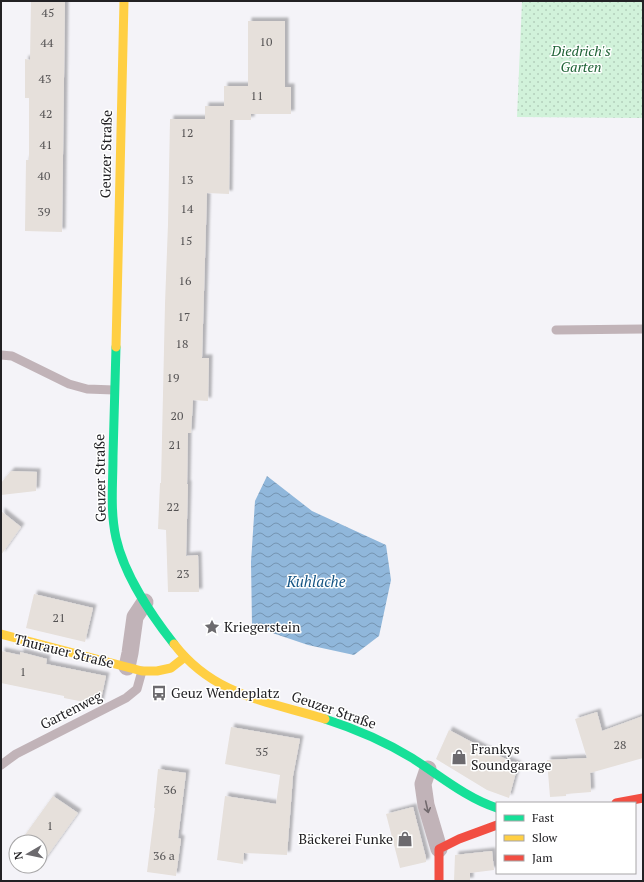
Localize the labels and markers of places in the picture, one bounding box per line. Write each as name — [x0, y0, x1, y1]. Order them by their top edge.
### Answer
place label: Kriegerstein — [224, 617, 301, 636]
place icon: Kriegerstein — [203, 618, 221, 636]
place label: Geuz Wendeplatz — [171, 683, 280, 702]
bus stop icon: Geuz Wendeplatz — [150, 684, 168, 702]
place label: Frankys Soundgarage — [471, 739, 552, 774]
shop icon: Frankys Soundgarage — [450, 748, 468, 766]
place label: Bäckerei Funke — [299, 829, 393, 848]
shop icon: Bäckerei Funke — [396, 830, 414, 848]

